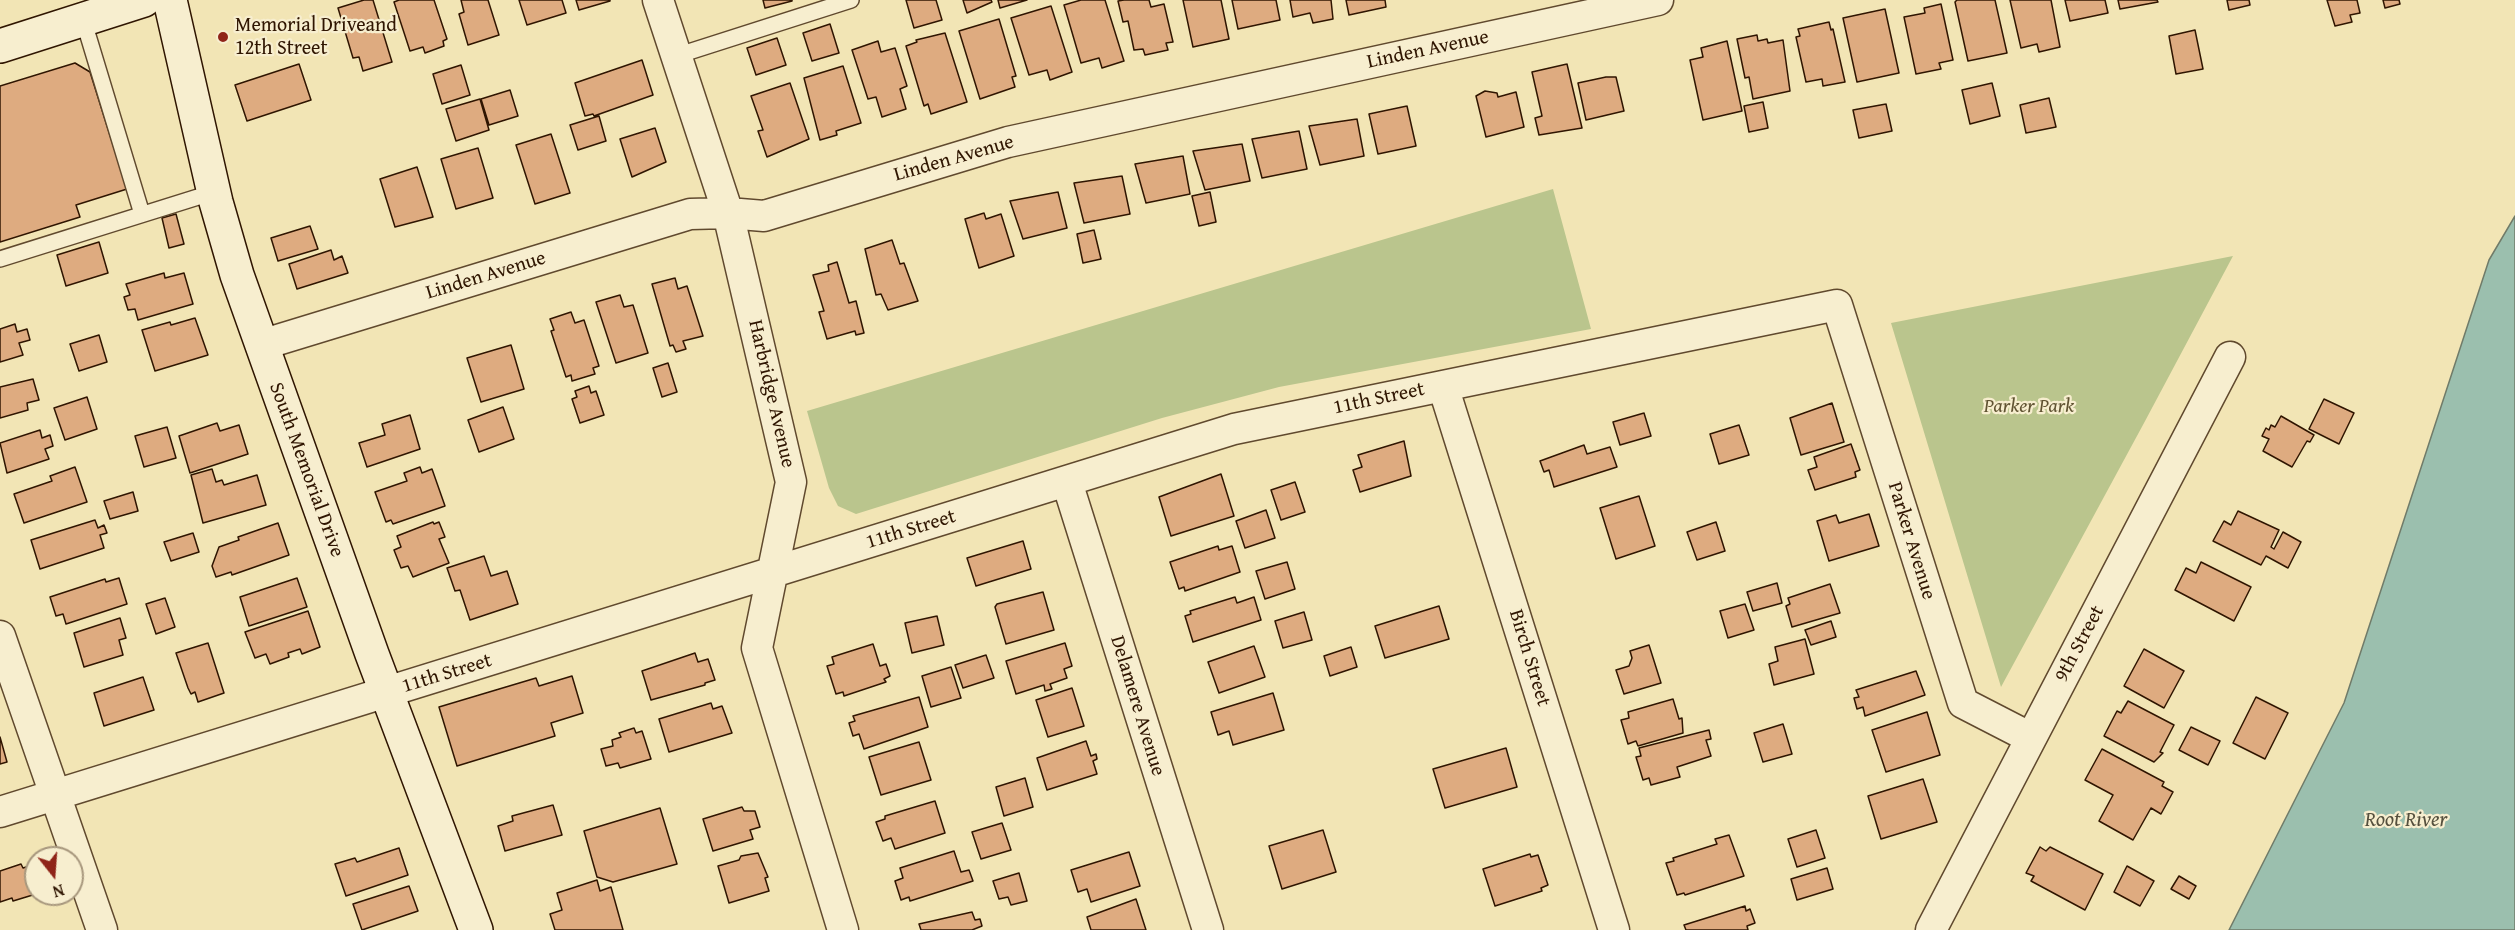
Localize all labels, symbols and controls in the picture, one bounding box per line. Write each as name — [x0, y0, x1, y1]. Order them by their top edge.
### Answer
place label: Memorial Driveand 12th Street — [235, 14, 397, 61]
street label: Linden Avenue — [1365, 25, 1491, 75]
marker: Memorial Driveand 12th Street — [216, 30, 230, 44]
street label: Linden Avenue — [891, 130, 1017, 188]
street label: Linden Avenue — [423, 246, 549, 306]
street label: Harbridge Avenue — [742, 318, 800, 470]
street label: 11th Street — [1331, 378, 1427, 420]
street label: South Memorial Drive — [263, 379, 349, 561]
park label: Parker Park — [1984, 395, 2074, 419]
street label: Parker Avenue — [1882, 479, 1940, 603]
street label: 11th Street — [863, 505, 959, 555]
street label: 9th Street — [2050, 602, 2110, 686]
street label: Birch Street — [1503, 607, 1555, 709]
street label: Delamere Avenue — [1104, 633, 1170, 779]
street label: 11th Street — [399, 649, 495, 699]
water label: Root River — [2365, 808, 2447, 834]
north arrow — [24, 846, 84, 906]
text: N — [50, 878, 67, 904]

